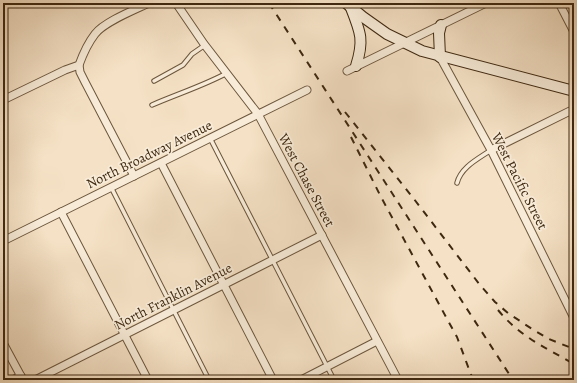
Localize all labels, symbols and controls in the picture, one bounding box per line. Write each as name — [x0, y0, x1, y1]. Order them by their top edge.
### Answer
street label: North Broadway Avenue — [83, 116, 215, 193]
street label: West Chase Street — [273, 129, 339, 231]
street label: West Pacific Street — [486, 129, 552, 233]
street label: North Franklin Avenue — [111, 259, 235, 334]

